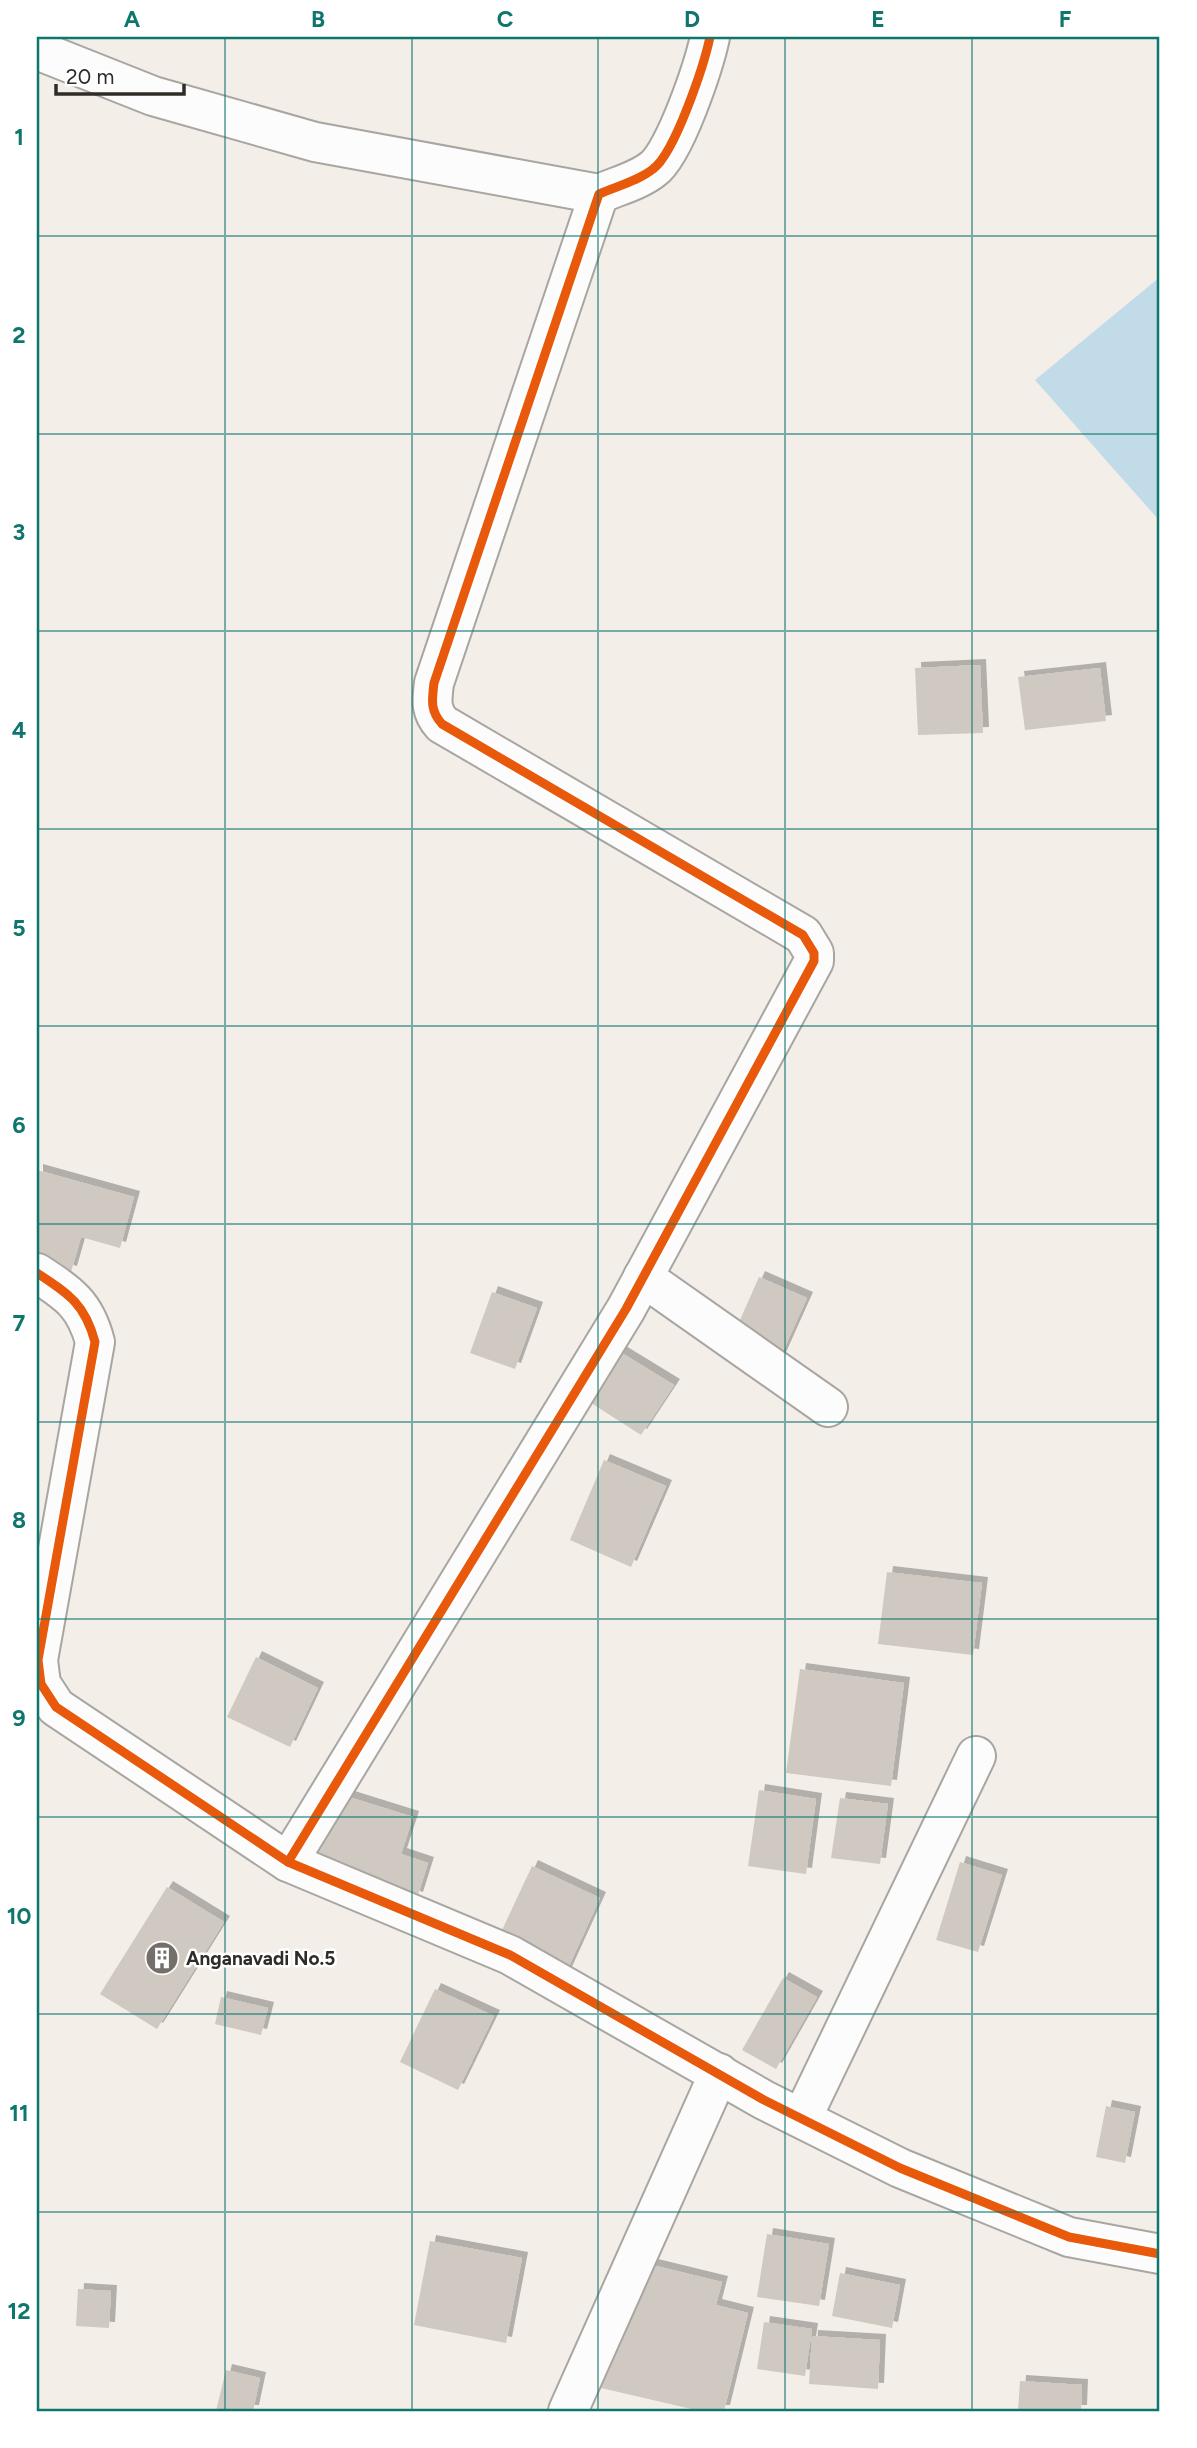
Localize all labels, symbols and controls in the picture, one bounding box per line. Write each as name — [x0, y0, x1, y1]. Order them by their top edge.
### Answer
text: A — [124, 5, 141, 33]
text: B — [311, 5, 325, 33]
text: C — [497, 5, 514, 33]
text: D — [684, 5, 700, 33]
text: E — [871, 5, 885, 33]
text: F — [1059, 5, 1072, 33]
scale bar — [56, 52, 184, 96]
text: 20 m — [66, 64, 114, 89]
text: 1 — [14, 123, 24, 151]
text: 2 — [12, 321, 26, 349]
text: 3 — [13, 518, 25, 546]
text: 4 — [12, 716, 26, 744]
text: 5 — [12, 914, 26, 942]
text: 6 — [12, 1111, 26, 1139]
text: 7 — [13, 1309, 26, 1337]
text: 8 — [12, 1506, 26, 1534]
text: 9 — [12, 1704, 26, 1732]
text: 10 — [7, 1902, 31, 1930]
building icon: Anganavadi No.5 — [143, 1939, 181, 1977]
place label: Anganavadi No.5 — [186, 1947, 335, 1970]
text: 11 — [9, 2099, 29, 2127]
text: 12 — [7, 2297, 31, 2325]

